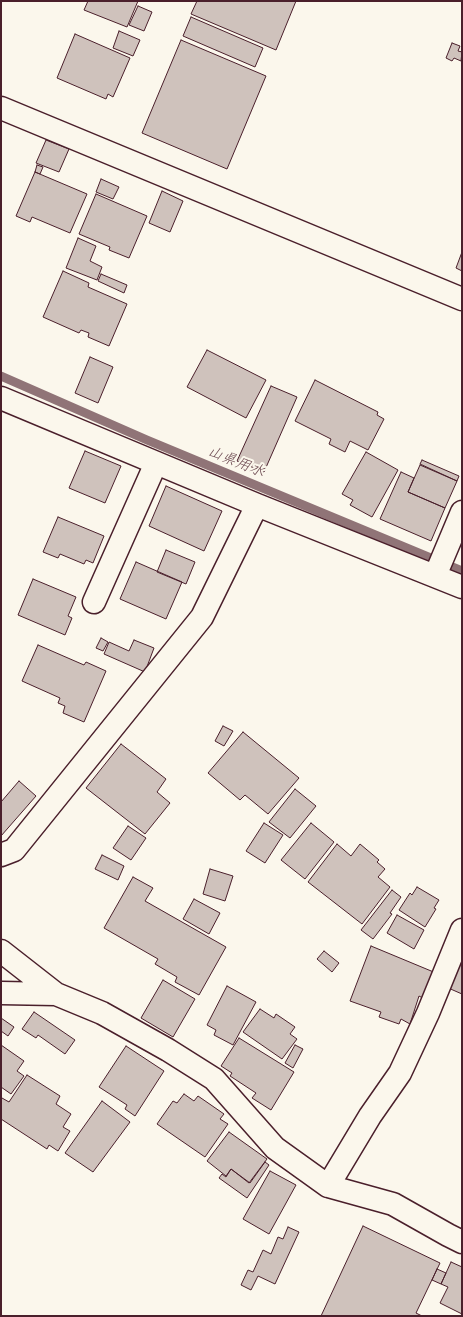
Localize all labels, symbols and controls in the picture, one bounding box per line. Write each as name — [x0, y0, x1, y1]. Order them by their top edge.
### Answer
water label: 山県用水 — [205, 442, 267, 482]

